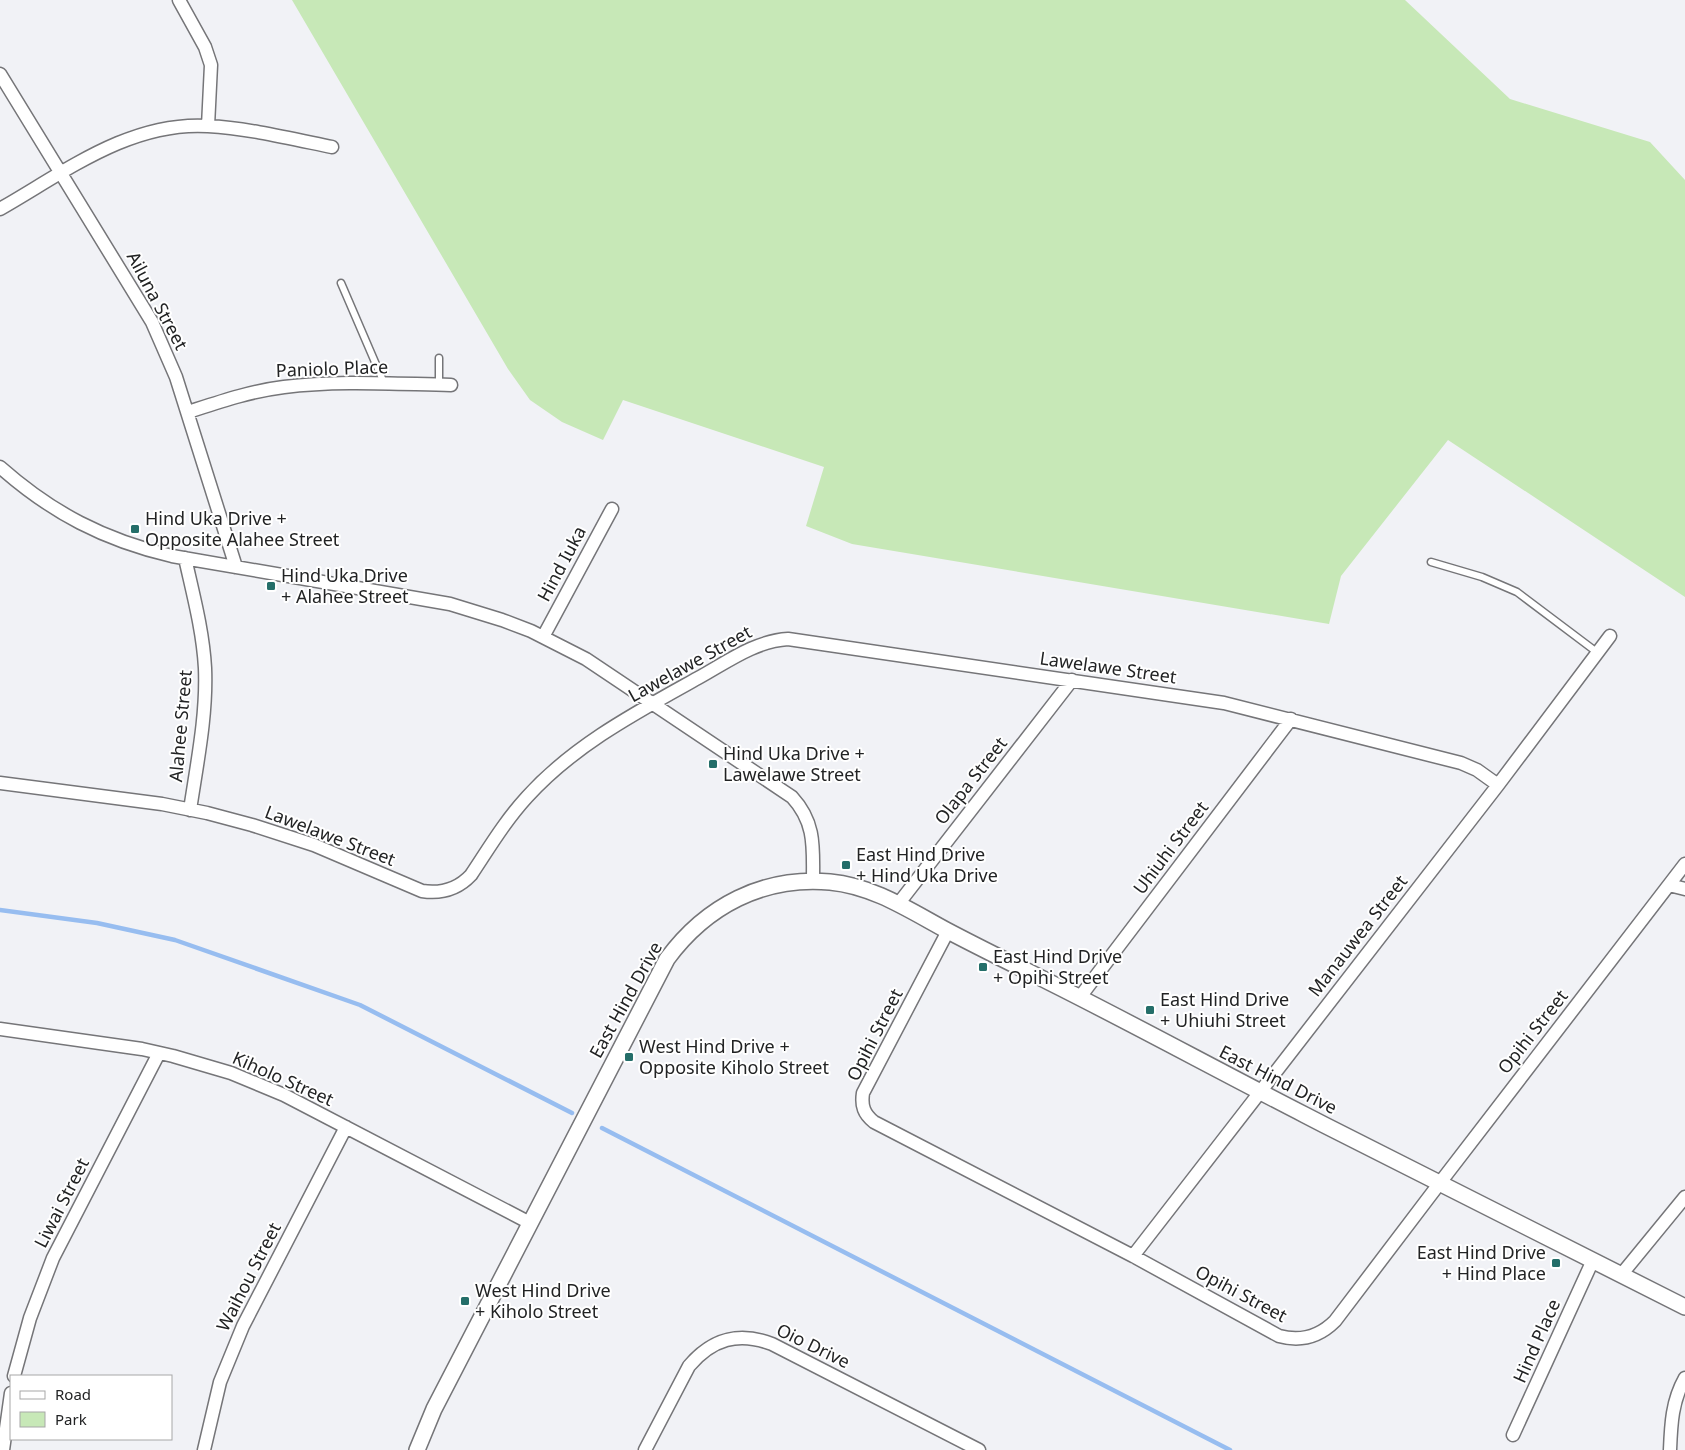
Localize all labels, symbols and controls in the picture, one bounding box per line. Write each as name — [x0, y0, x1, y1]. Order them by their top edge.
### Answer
street label: Ailuna Street — [122, 247, 194, 354]
street label: Paniolo Place — [275, 354, 388, 382]
place label: Hind Uka Drive + Opposite Alahee Street — [145, 506, 340, 551]
street label: Hind Iuka — [531, 522, 591, 605]
marker: Hind Uka Drive + Opposite Alahee Street — [129, 523, 141, 535]
place label: Hind Uka Drive + Alahee Street — [281, 563, 409, 608]
marker: Hind Uka Drive + Alahee Street — [265, 580, 277, 592]
street label: Lawelawe Street — [623, 619, 756, 707]
street label: Lawelawe Street — [1038, 646, 1179, 689]
street label: Alahee Street — [163, 668, 197, 783]
street label: Olapa Street — [928, 731, 1012, 829]
place label: Hind Uka Drive + Lawelawe Street — [723, 741, 865, 786]
marker: Hind Uka Drive + Lawelawe Street — [707, 758, 719, 770]
street label: Uhiuhi Street — [1127, 796, 1213, 899]
street label: Lawelawe Street — [262, 799, 399, 871]
place label: East Hind Drive + Hind Uka Drive — [856, 842, 998, 887]
marker: East Hind Drive + Hind Uka Drive — [840, 859, 852, 871]
street label: Manauwea Street — [1302, 869, 1413, 1001]
street label: East Hind Drive — [583, 937, 667, 1062]
place label: East Hind Drive + Opihi Street — [993, 944, 1122, 989]
marker: East Hind Drive + Opihi Street — [977, 961, 989, 973]
street label: Opihi Street — [841, 984, 908, 1085]
street label: Opihi Street — [1492, 984, 1573, 1078]
place label: East Hind Drive + Uhiuhi Street — [1160, 987, 1289, 1032]
marker: East Hind Drive + Uhiuhi Street — [1144, 1004, 1156, 1016]
place label: West Hind Drive + Opposite Kiholo Street — [639, 1034, 829, 1079]
street label: East Hind Drive — [1215, 1039, 1341, 1119]
street label: Kiholo Street — [229, 1045, 338, 1111]
marker: West Hind Drive + Opposite Kiholo Street — [623, 1051, 635, 1063]
street label: Liwai Street — [28, 1153, 94, 1252]
street label: Waihou Street — [210, 1218, 286, 1335]
place label: East Hind Drive + Hind Place — [1417, 1240, 1546, 1285]
marker: East Hind Drive + Hind Place — [1550, 1257, 1562, 1269]
street label: Opihi Street — [1191, 1259, 1292, 1328]
place label: West Hind Drive + Kiholo Street — [475, 1278, 611, 1323]
marker: West Hind Drive + Kiholo Street — [459, 1295, 471, 1307]
street label: Hind Place — [1507, 1295, 1565, 1386]
street label: Oio Drive — [773, 1317, 854, 1373]
legend — [10, 1375, 172, 1440]
text: Road — [55, 1384, 91, 1404]
text: Park — [55, 1409, 87, 1429]

